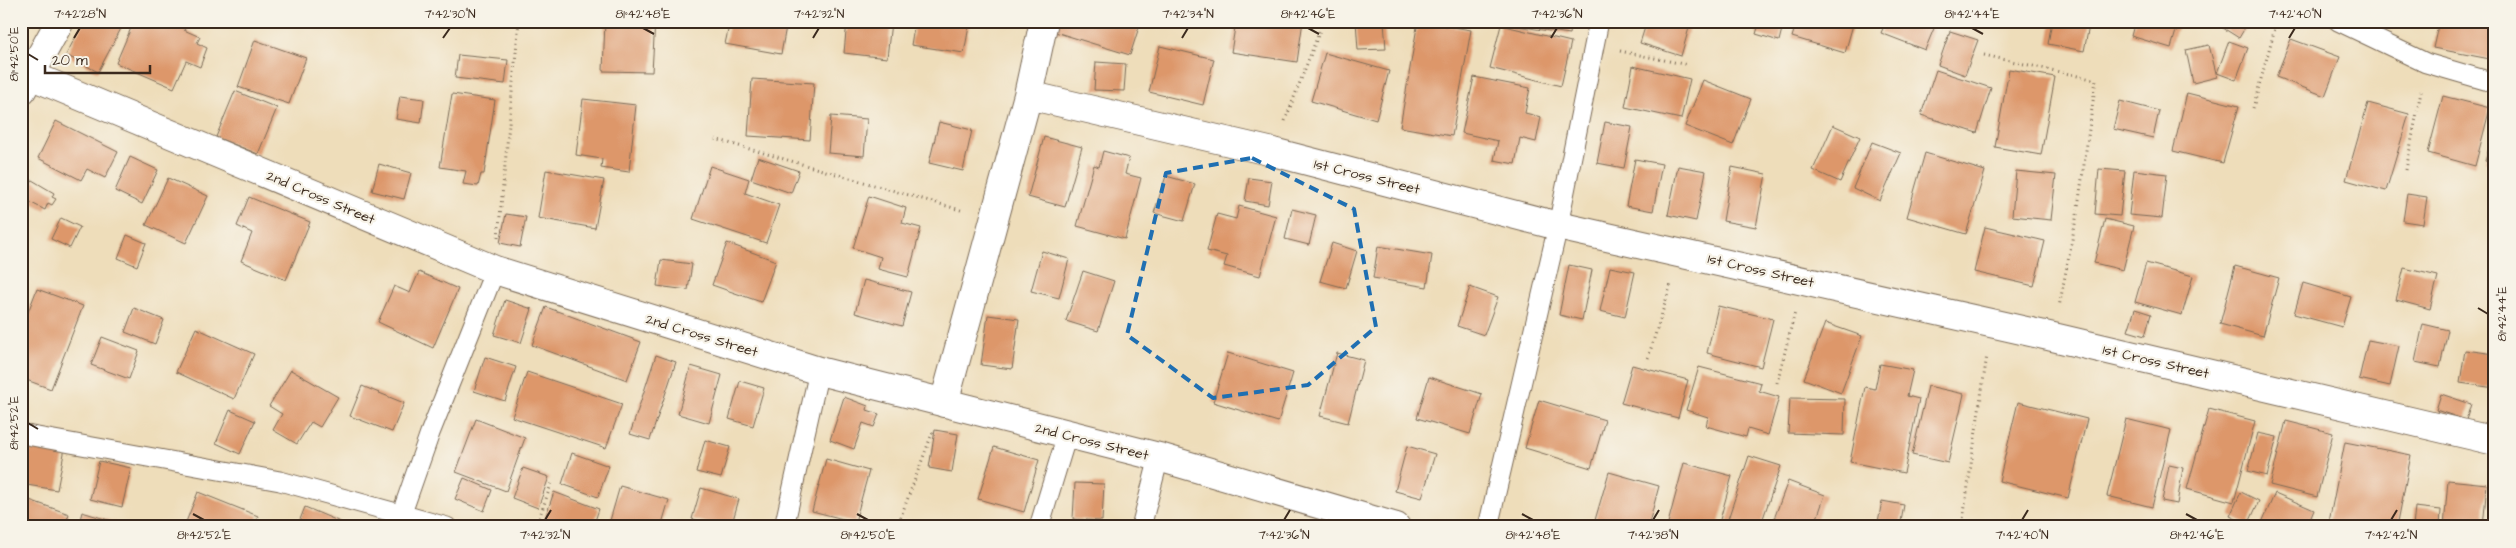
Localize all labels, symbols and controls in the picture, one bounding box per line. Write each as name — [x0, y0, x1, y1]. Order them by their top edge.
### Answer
text: 7°42'28"N — [54, 6, 106, 23]
text: 7°42'30"N — [424, 6, 476, 23]
text: 81°42'48"E — [616, 6, 670, 23]
text: 7°42'32"N — [794, 6, 845, 23]
text: 7°42'34"N — [1162, 6, 1214, 23]
text: 81°42'46"E — [1281, 6, 1335, 23]
text: 7°42'36"N — [1532, 6, 1583, 23]
text: 81°42'44"E — [1944, 6, 2000, 23]
text: 7°42'40"N — [2268, 6, 2322, 23]
text: 81°42'50"E — [6, 27, 23, 81]
scale bar — [45, 42, 150, 74]
text: 20 m — [52, 50, 88, 71]
street label: 1st Cross Street — [1312, 154, 1422, 200]
street label: 2nd Cross Street — [263, 166, 378, 230]
street label: 1st Cross Street — [1706, 249, 1816, 293]
text: 81°42'44"E — [2494, 286, 2511, 342]
street label: 2nd Cross Street — [643, 309, 760, 363]
street label: 1st Cross Street — [2101, 340, 2211, 384]
text: 81°42'52"E — [6, 396, 23, 450]
street label: 2nd Cross Street — [1033, 418, 1151, 466]
text: 81°42'52"E — [177, 527, 231, 544]
text: 7°42'32"N — [520, 527, 571, 544]
text: 81°42'50"E — [841, 527, 895, 544]
text: 7°42'36"N — [1259, 527, 1310, 544]
text: 81°42'48"E — [1506, 527, 1560, 544]
text: 7°42'38"N — [1627, 527, 1679, 544]
text: 7°42'40"N — [1995, 527, 2049, 544]
text: 81°42'46"E — [2170, 527, 2224, 544]
text: 7°42'42"N — [2365, 527, 2418, 544]

